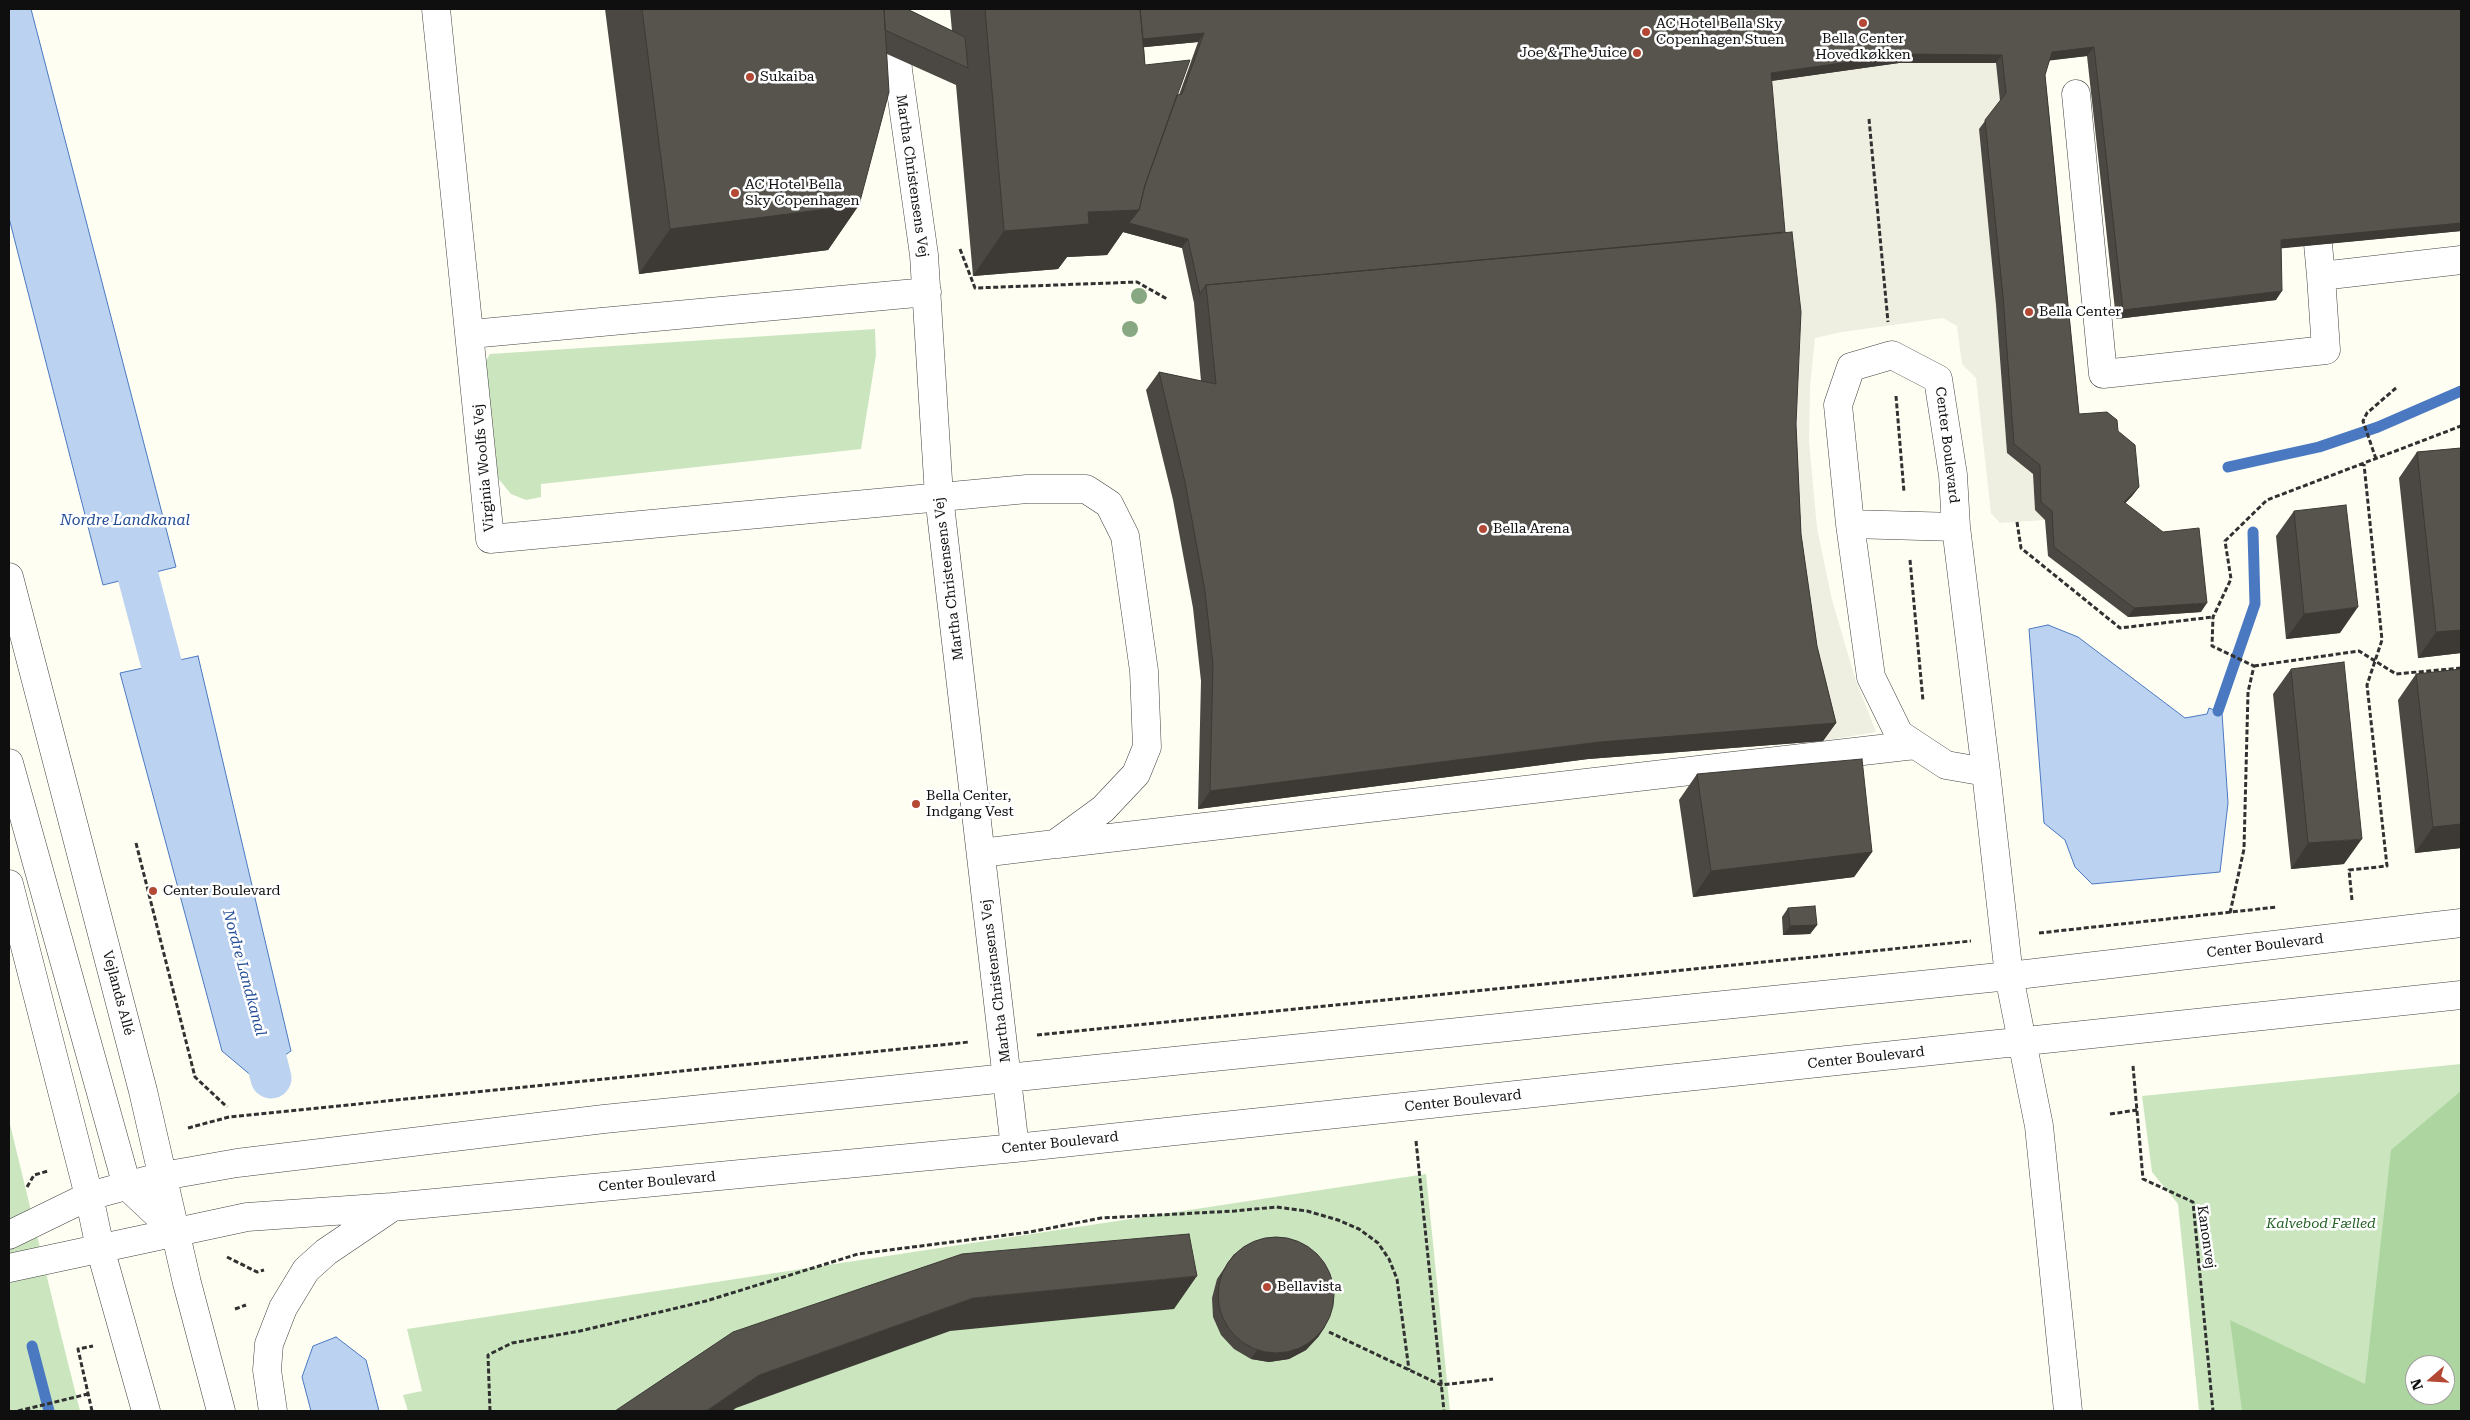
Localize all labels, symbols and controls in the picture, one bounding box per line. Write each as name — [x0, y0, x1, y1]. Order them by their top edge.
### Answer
place label: AC Hotel Bella Sky Copenhagen Stuen — [1656, 16, 1784, 48]
marker: Bella Center Hovedkøkken — [1857, 17, 1869, 29]
marker: AC Hotel Bella Sky Copenhagen Stuen — [1640, 26, 1652, 38]
place label: Bella Center Hovedkøkken — [1815, 31, 1911, 64]
place label: Joe & The Juice — [1519, 45, 1627, 61]
marker: Joe & The Juice — [1631, 47, 1643, 59]
place label: Sukaiba — [760, 69, 814, 85]
marker: Sukaiba — [744, 71, 756, 83]
street label: Martha Christensens Vej — [892, 93, 932, 259]
place label: AC Hotel Bella Sky Copenhagen — [745, 177, 860, 210]
marker: AC Hotel Bella Sky Copenhagen — [729, 187, 741, 199]
place label: Bella Center — [2039, 304, 2121, 320]
marker: Bella Center — [2023, 306, 2035, 318]
street label: Center Boulevard — [1932, 386, 1962, 504]
street label: Virginia Woolfs Vej — [470, 403, 498, 533]
street label: Martha Christensens Vej — [931, 496, 967, 662]
water label: Nordre Landkanal — [60, 512, 190, 530]
place label: Bella Arena — [1493, 521, 1569, 537]
marker: Bella Arena — [1477, 523, 1489, 535]
place label: Bella Center, Indgang Vest — [926, 788, 1014, 820]
marker: Bella Center, Indgang Vest — [910, 798, 922, 810]
place label: Center Boulevard — [163, 883, 281, 899]
marker: Center Boulevard — [147, 885, 159, 897]
street label: Martha Christensens Vej — [978, 898, 1014, 1064]
water label: Nordre Landkanal — [218, 908, 270, 1038]
street label: Center Boulevard — [2206, 931, 2324, 961]
street label: Vejlands Allé — [99, 949, 137, 1037]
street label: Center Boulevard — [1807, 1044, 1925, 1072]
street label: Center Boulevard — [1404, 1087, 1522, 1115]
street label: Center Boulevard — [1001, 1129, 1119, 1157]
street label: Center Boulevard — [598, 1169, 716, 1195]
street label: Kanonvej — [2193, 1204, 2219, 1270]
park label: Kalvebod Fælled — [2266, 1216, 2376, 1232]
place label: Bellavista — [1277, 1279, 1342, 1295]
marker: Bellavista — [1261, 1281, 1273, 1293]
north arrow — [2405, 1355, 2455, 1405]
text: N — [2407, 1377, 2426, 1392]

